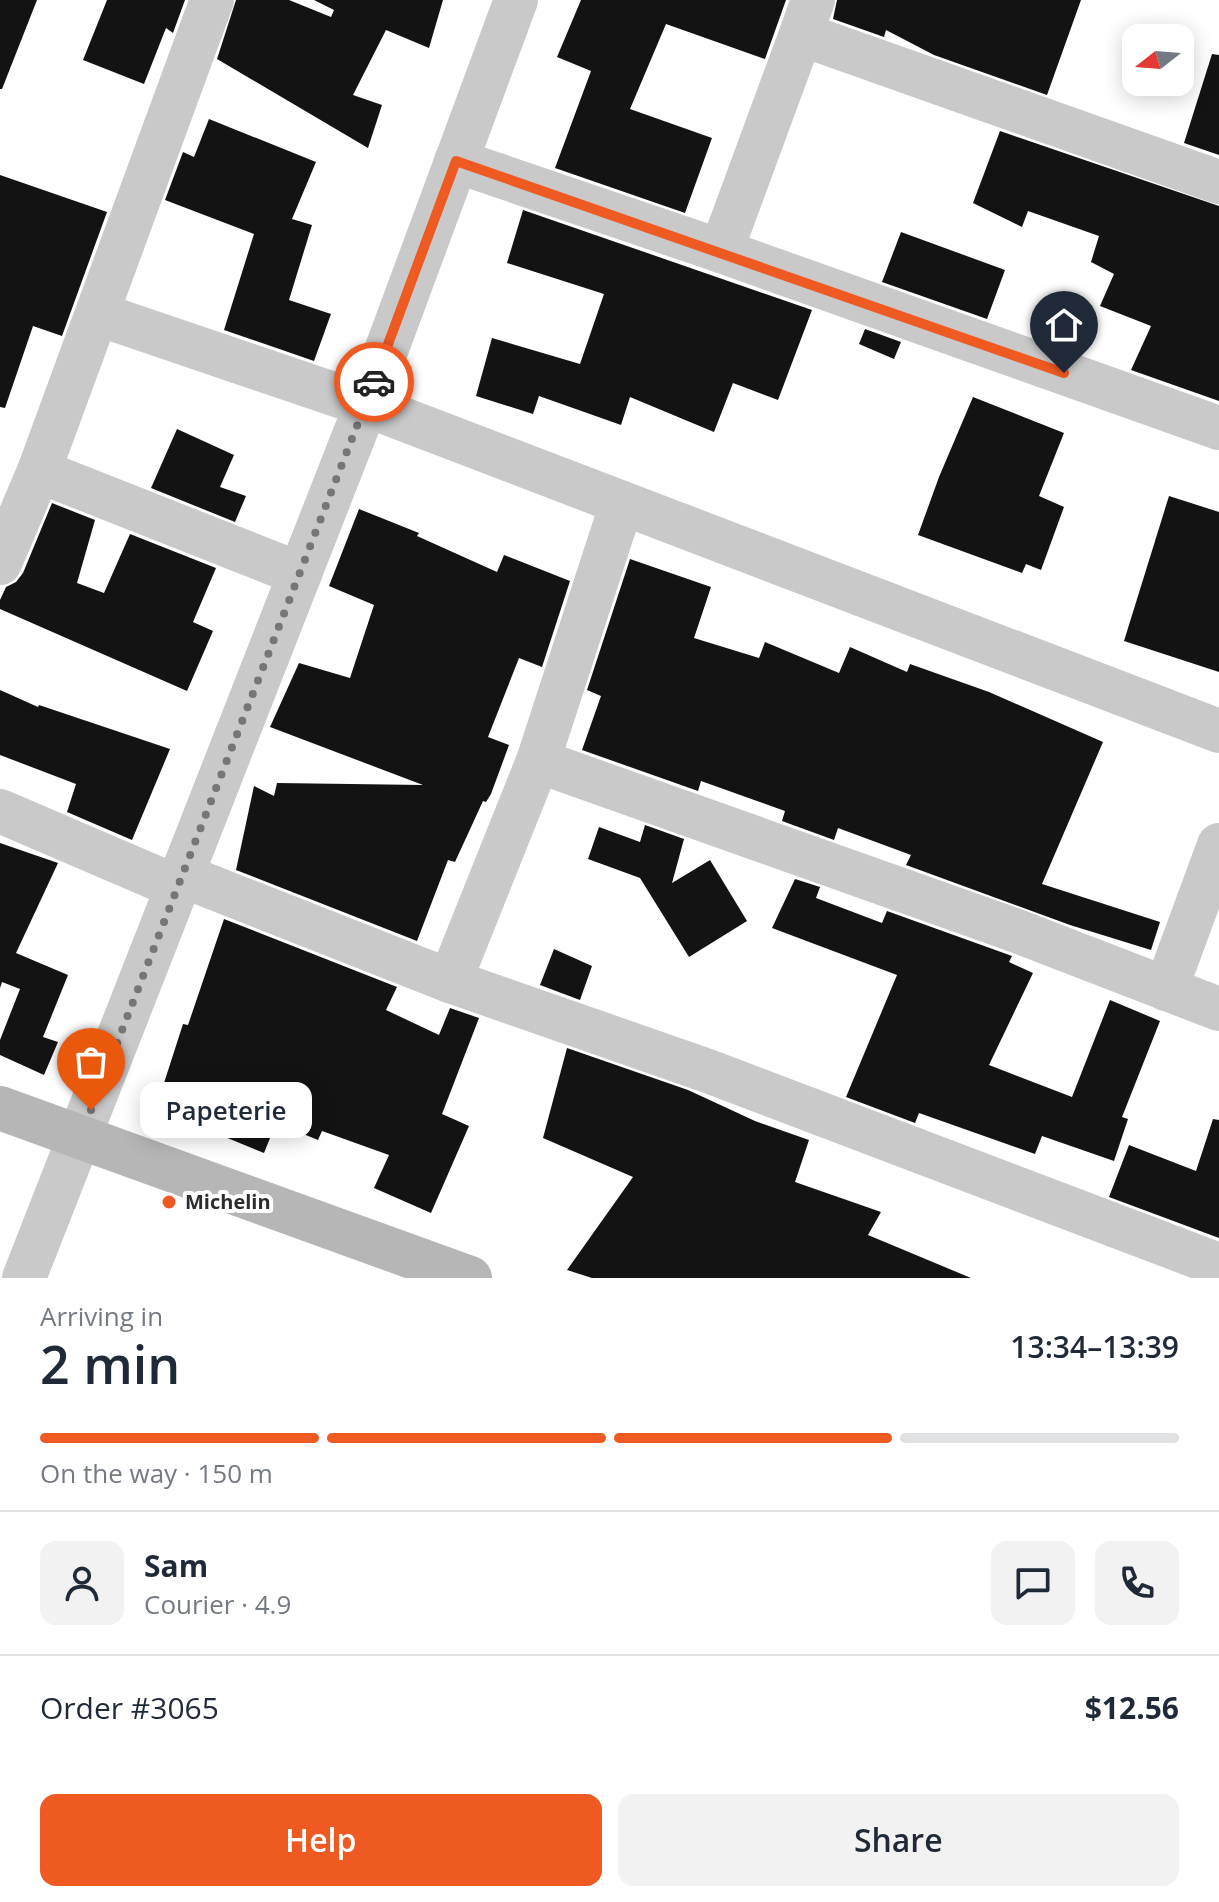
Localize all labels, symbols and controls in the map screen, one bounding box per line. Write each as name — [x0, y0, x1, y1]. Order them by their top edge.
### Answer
north arrow — [1122, 24, 1194, 96]
map controls — [1122, 24, 1194, 96]
pin — [1030, 291, 1098, 373]
icon: home — [1042, 303, 1086, 347]
courier — [334, 342, 414, 422]
icon: car — [352, 360, 396, 404]
pin — [57, 1028, 125, 1110]
icon: bag — [69, 1040, 113, 1084]
callout: Papeterie — [139, 1082, 311, 1138]
text: Papeterie — [166, 1092, 286, 1128]
place label: Michelin — [185, 1188, 271, 1215]
marker: Michelin — [160, 1193, 178, 1211]
text: Arriving in — [40, 1298, 163, 1334]
text: 13:34–13:39 — [1010, 1326, 1179, 1367]
text: 2 min — [40, 1328, 180, 1399]
text: On the way · 150 m — [40, 1455, 273, 1491]
button: person — [40, 1541, 124, 1625]
button: chat — [991, 1541, 1075, 1625]
button: phone — [1095, 1541, 1179, 1625]
text: Sam — [144, 1545, 208, 1586]
text: Courier · 4.9 — [144, 1586, 291, 1622]
text: Order #3065 — [40, 1687, 219, 1728]
text: $12.56 — [1085, 1687, 1179, 1728]
button: Help — [40, 1794, 602, 1886]
button: Share — [618, 1794, 1179, 1886]

